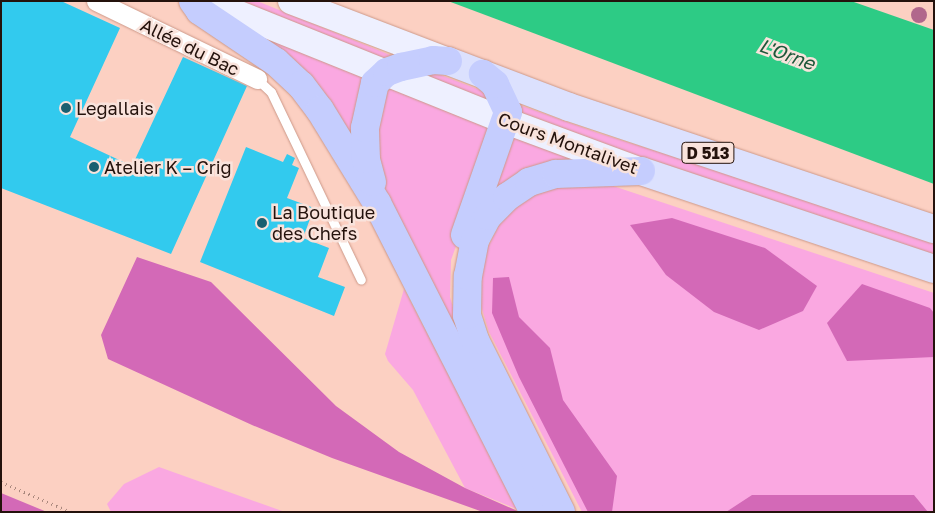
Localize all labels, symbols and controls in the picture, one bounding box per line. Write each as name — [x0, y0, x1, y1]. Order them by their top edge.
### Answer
street label: Allée du Bac — [137, 14, 243, 80]
water label: L'Orne — [756, 33, 818, 75]
place label: Legallais — [76, 97, 154, 119]
marker: Legallais — [60, 102, 72, 114]
street label: Cours Montalivet — [495, 108, 641, 178]
road number: D 513 — [680, 140, 736, 167]
place label: Atelier K – Crig — [104, 156, 232, 178]
marker: Atelier K – Crig — [88, 161, 100, 173]
place label: La Boutique des Chefs — [272, 202, 375, 244]
marker: La Boutique des Chefs — [256, 217, 268, 229]

